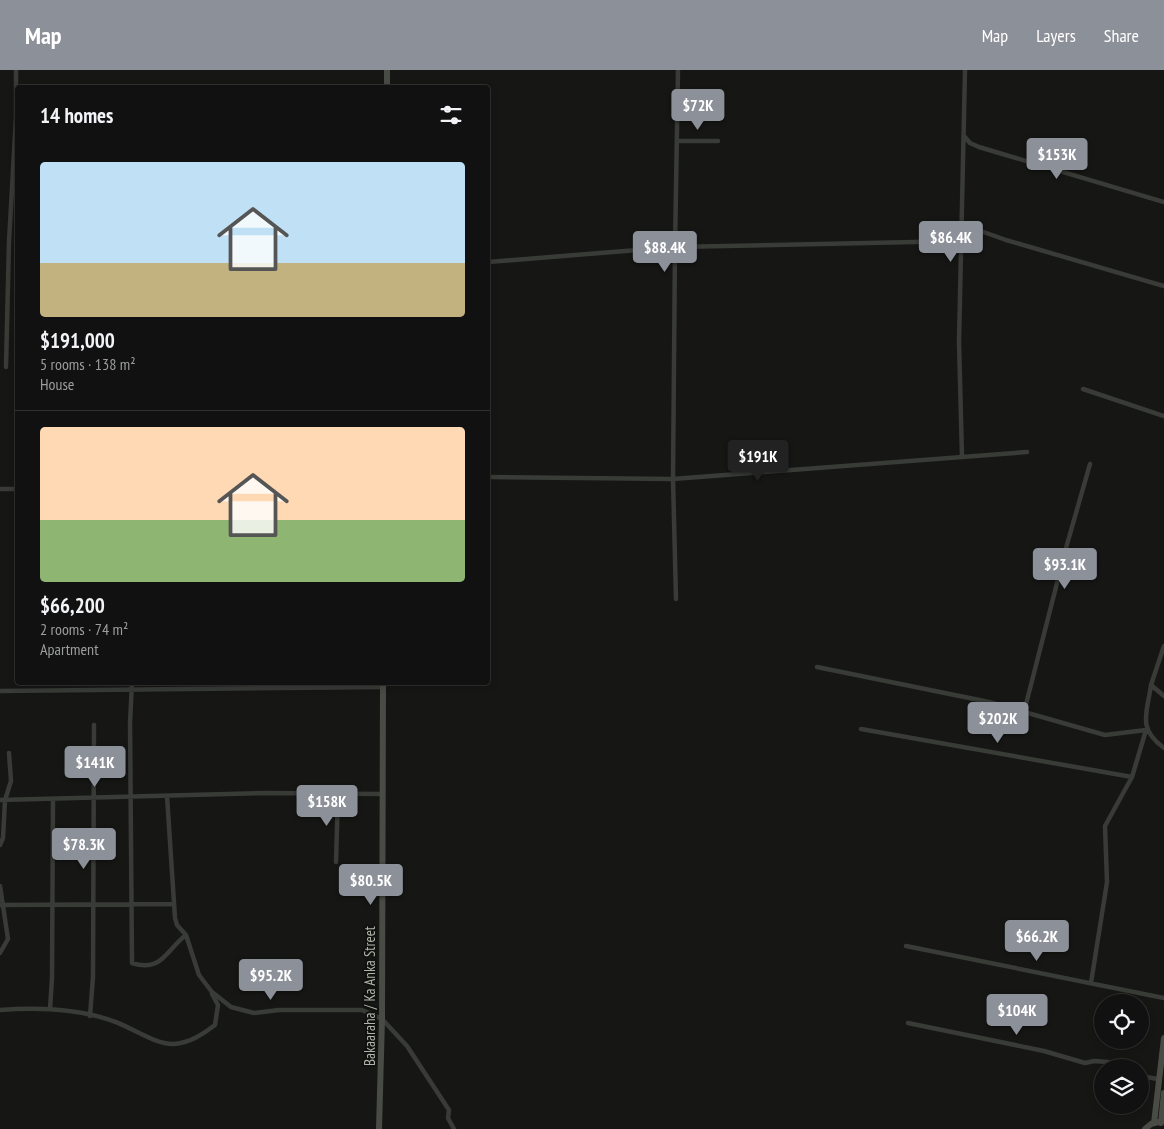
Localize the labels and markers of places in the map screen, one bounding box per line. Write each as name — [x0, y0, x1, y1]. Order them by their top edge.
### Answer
pin: $72K — [668, 88, 728, 131]
pin: $153K — [1022, 138, 1092, 180]
pin: $86.4K — [910, 220, 992, 263]
pin: $88.4K — [624, 230, 706, 273]
pin: $191K — [723, 440, 793, 482]
pin: $93.1K — [1024, 548, 1106, 590]
pin: $202K — [963, 702, 1033, 744]
pin: $141K — [60, 746, 130, 788]
pin: $158K — [292, 784, 362, 827]
pin: $78.3K — [43, 828, 125, 870]
pin: $80.5K — [330, 864, 412, 906]
pin: $66.2K — [996, 920, 1078, 962]
pin: $95.2K — [230, 958, 312, 1001]
pin: $104K — [982, 994, 1052, 1036]

